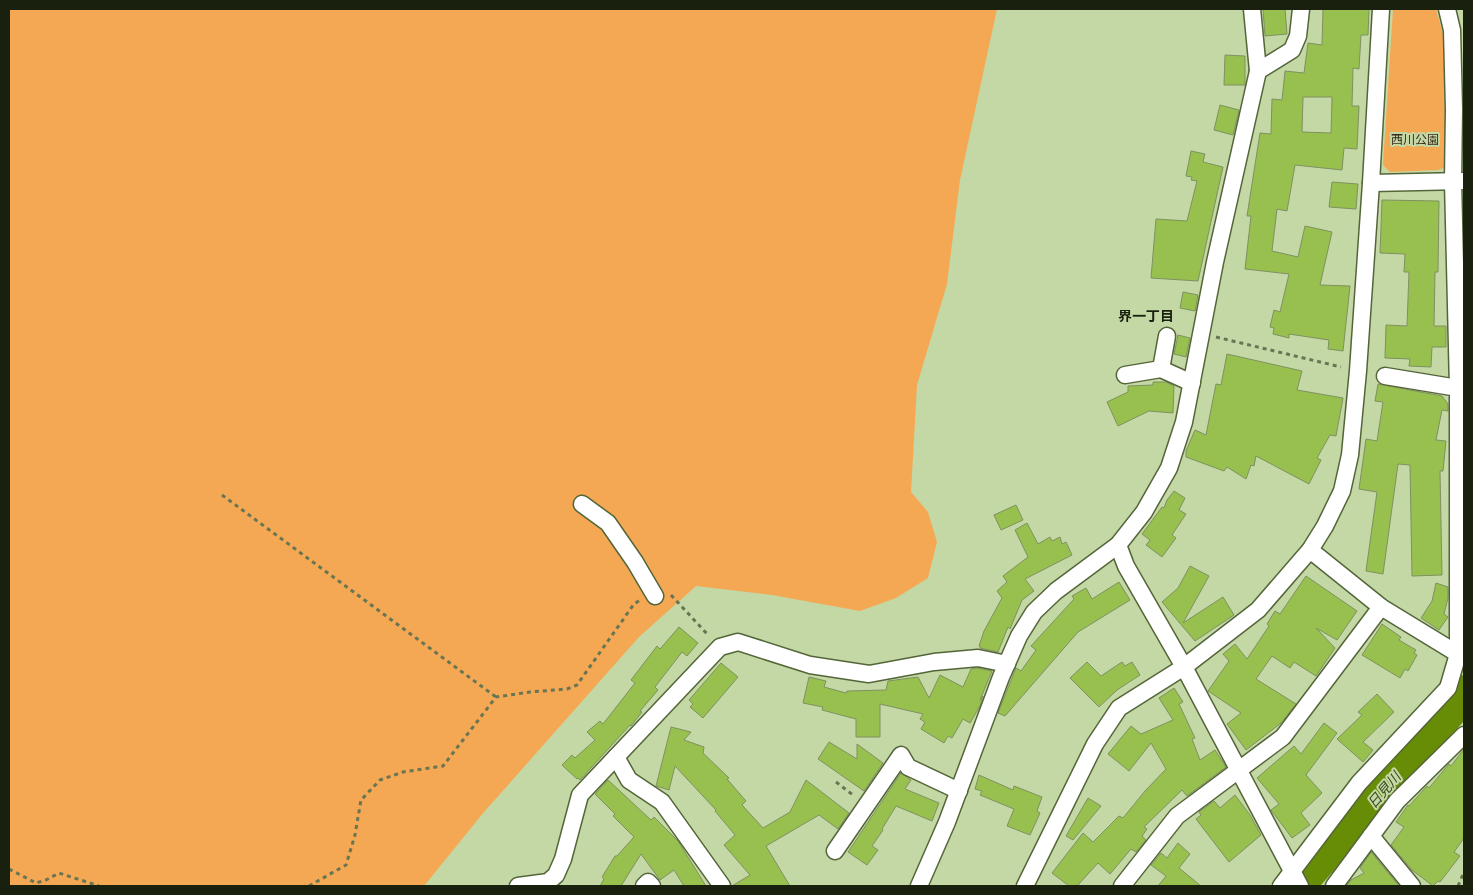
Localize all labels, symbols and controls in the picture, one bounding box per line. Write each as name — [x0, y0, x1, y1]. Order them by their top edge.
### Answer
park label: 西川公園 — [1391, 132, 1439, 147]
district label: 界一丁目 — [1118, 307, 1174, 325]
water label: 日見川 — [1363, 767, 1406, 812]

